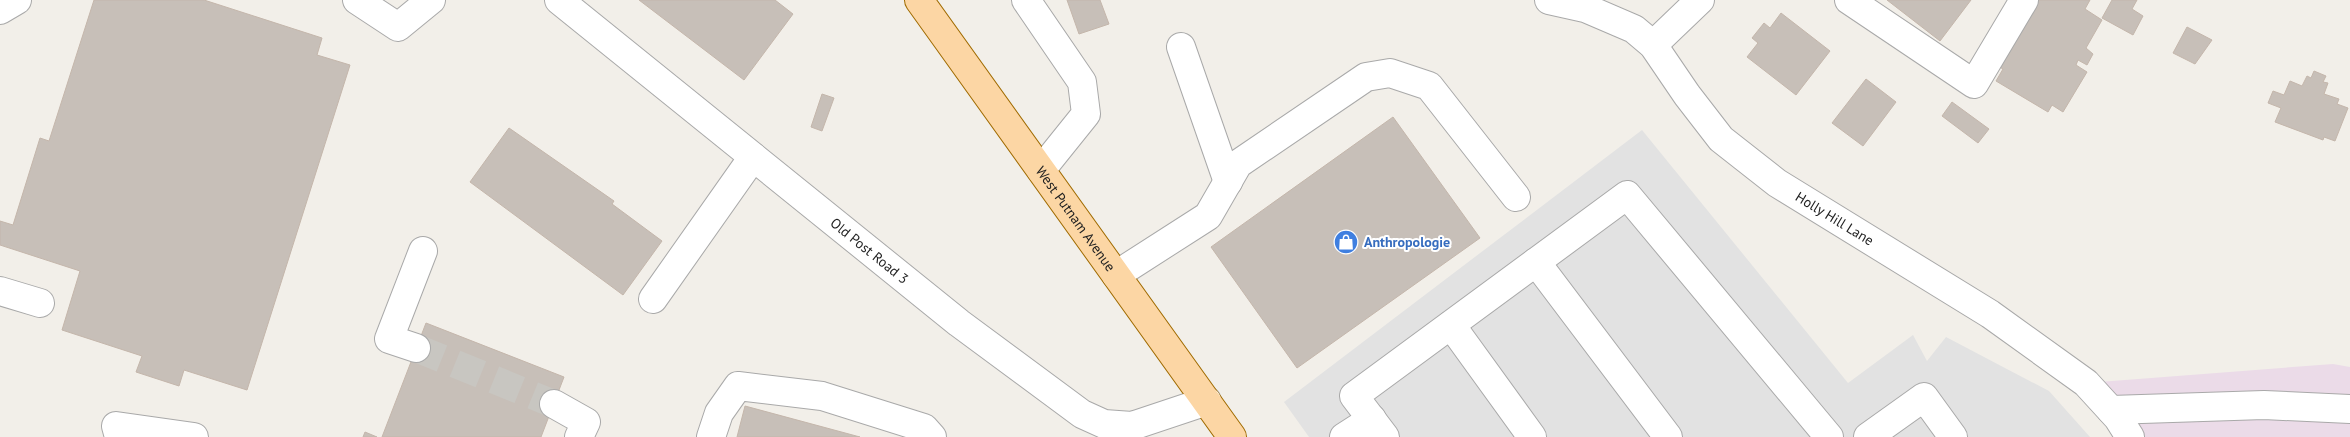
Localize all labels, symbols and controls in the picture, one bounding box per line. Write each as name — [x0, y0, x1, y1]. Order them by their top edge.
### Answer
street label: West Putnam Avenue — [1032, 163, 1119, 275]
street label: Holly Hill Lane — [1792, 188, 1877, 249]
street label: Old Post Road 3 — [827, 214, 912, 288]
shop icon: Anthropologie — [1333, 229, 1359, 255]
place label: Anthropologie — [1364, 233, 1450, 251]

